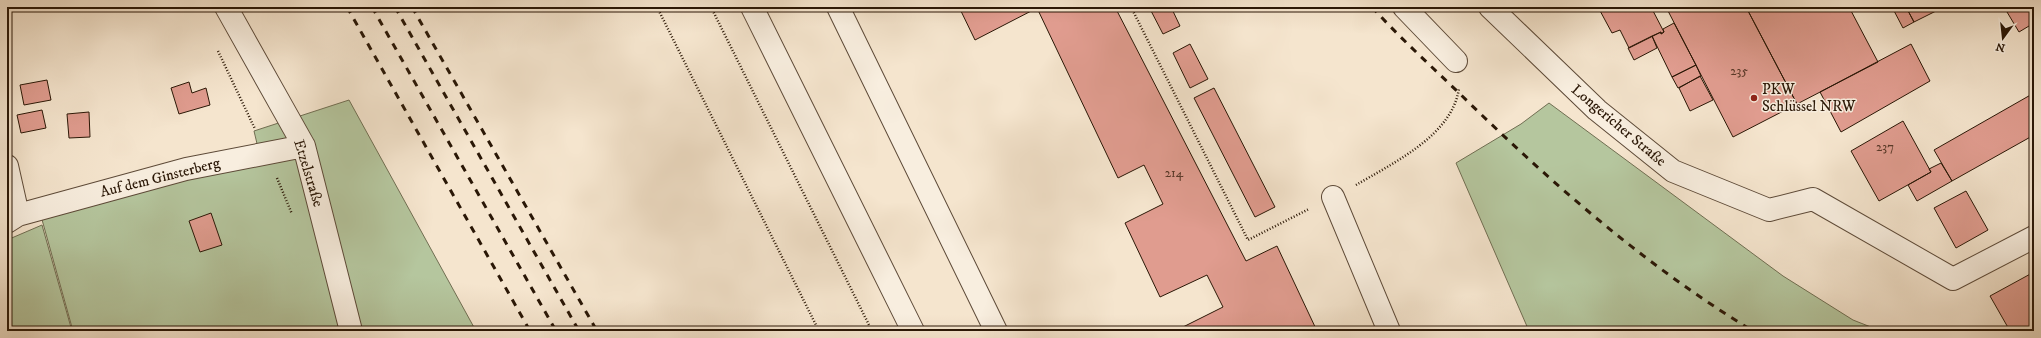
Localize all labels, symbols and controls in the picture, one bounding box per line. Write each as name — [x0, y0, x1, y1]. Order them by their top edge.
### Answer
north arrow — [1983, 18, 2023, 58]
text: N — [1994, 39, 2007, 55]
house number: 235 — [1730, 63, 1748, 79]
street label: Longericher Straße — [1567, 80, 1670, 171]
place label: PKW Schlüssel NRW — [1762, 80, 1856, 116]
marker: PKW Schlüssel NRW — [1749, 93, 1759, 103]
street label: Etzelstraße — [289, 137, 328, 209]
house number: 237 — [1876, 139, 1894, 155]
street label: Auf dem Ginsterberg — [98, 153, 223, 202]
house number: 214 — [1165, 165, 1184, 181]

